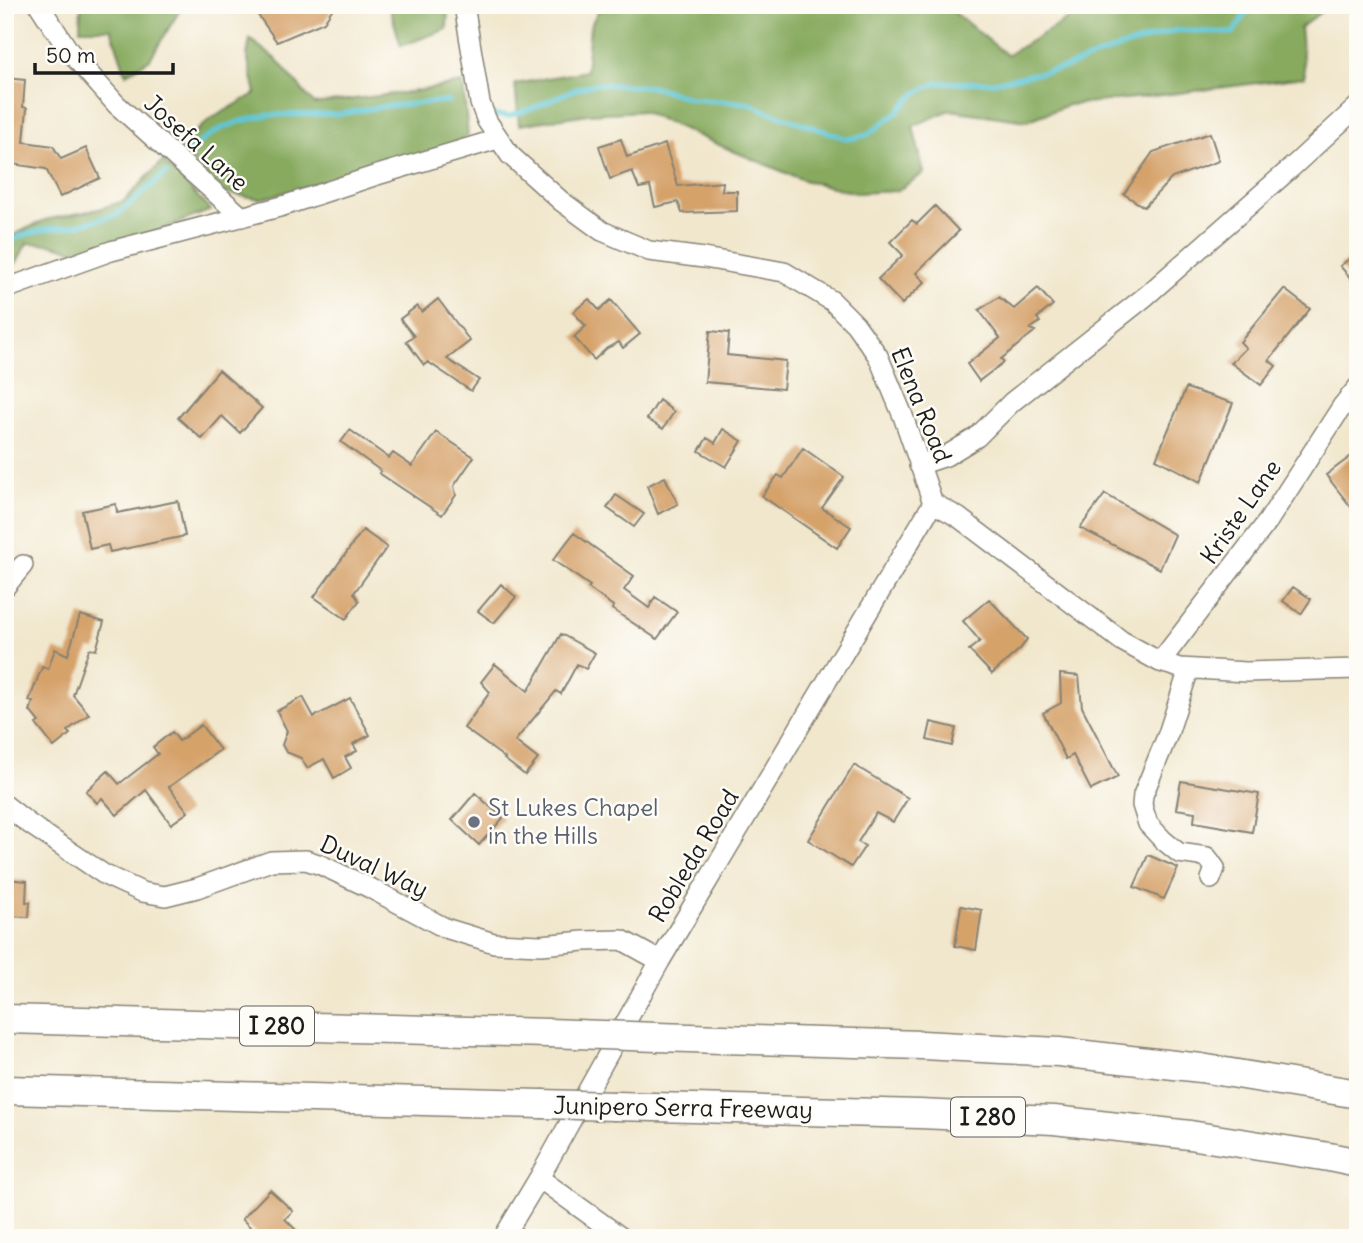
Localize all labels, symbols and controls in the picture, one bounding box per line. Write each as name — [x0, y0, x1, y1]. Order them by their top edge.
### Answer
scale bar — [35, 32, 173, 76]
text: 50 m — [46, 42, 95, 69]
street label: Josefa Lane — [138, 88, 255, 197]
street label: Elena Road — [885, 342, 959, 467]
street label: Kriste Lane — [1193, 453, 1287, 570]
street label: Robleda Road — [642, 783, 745, 927]
place label: St Lukes Chapel in the Hills — [488, 792, 658, 850]
marker: St Lukes Chapel in the Hills — [466, 814, 482, 830]
street label: Duval Way — [316, 828, 433, 904]
road number: I 280 — [240, 1007, 314, 1046]
street label: Junipero Serra Freeway — [553, 1090, 813, 1124]
road number: I 280 — [951, 1098, 1025, 1136]

